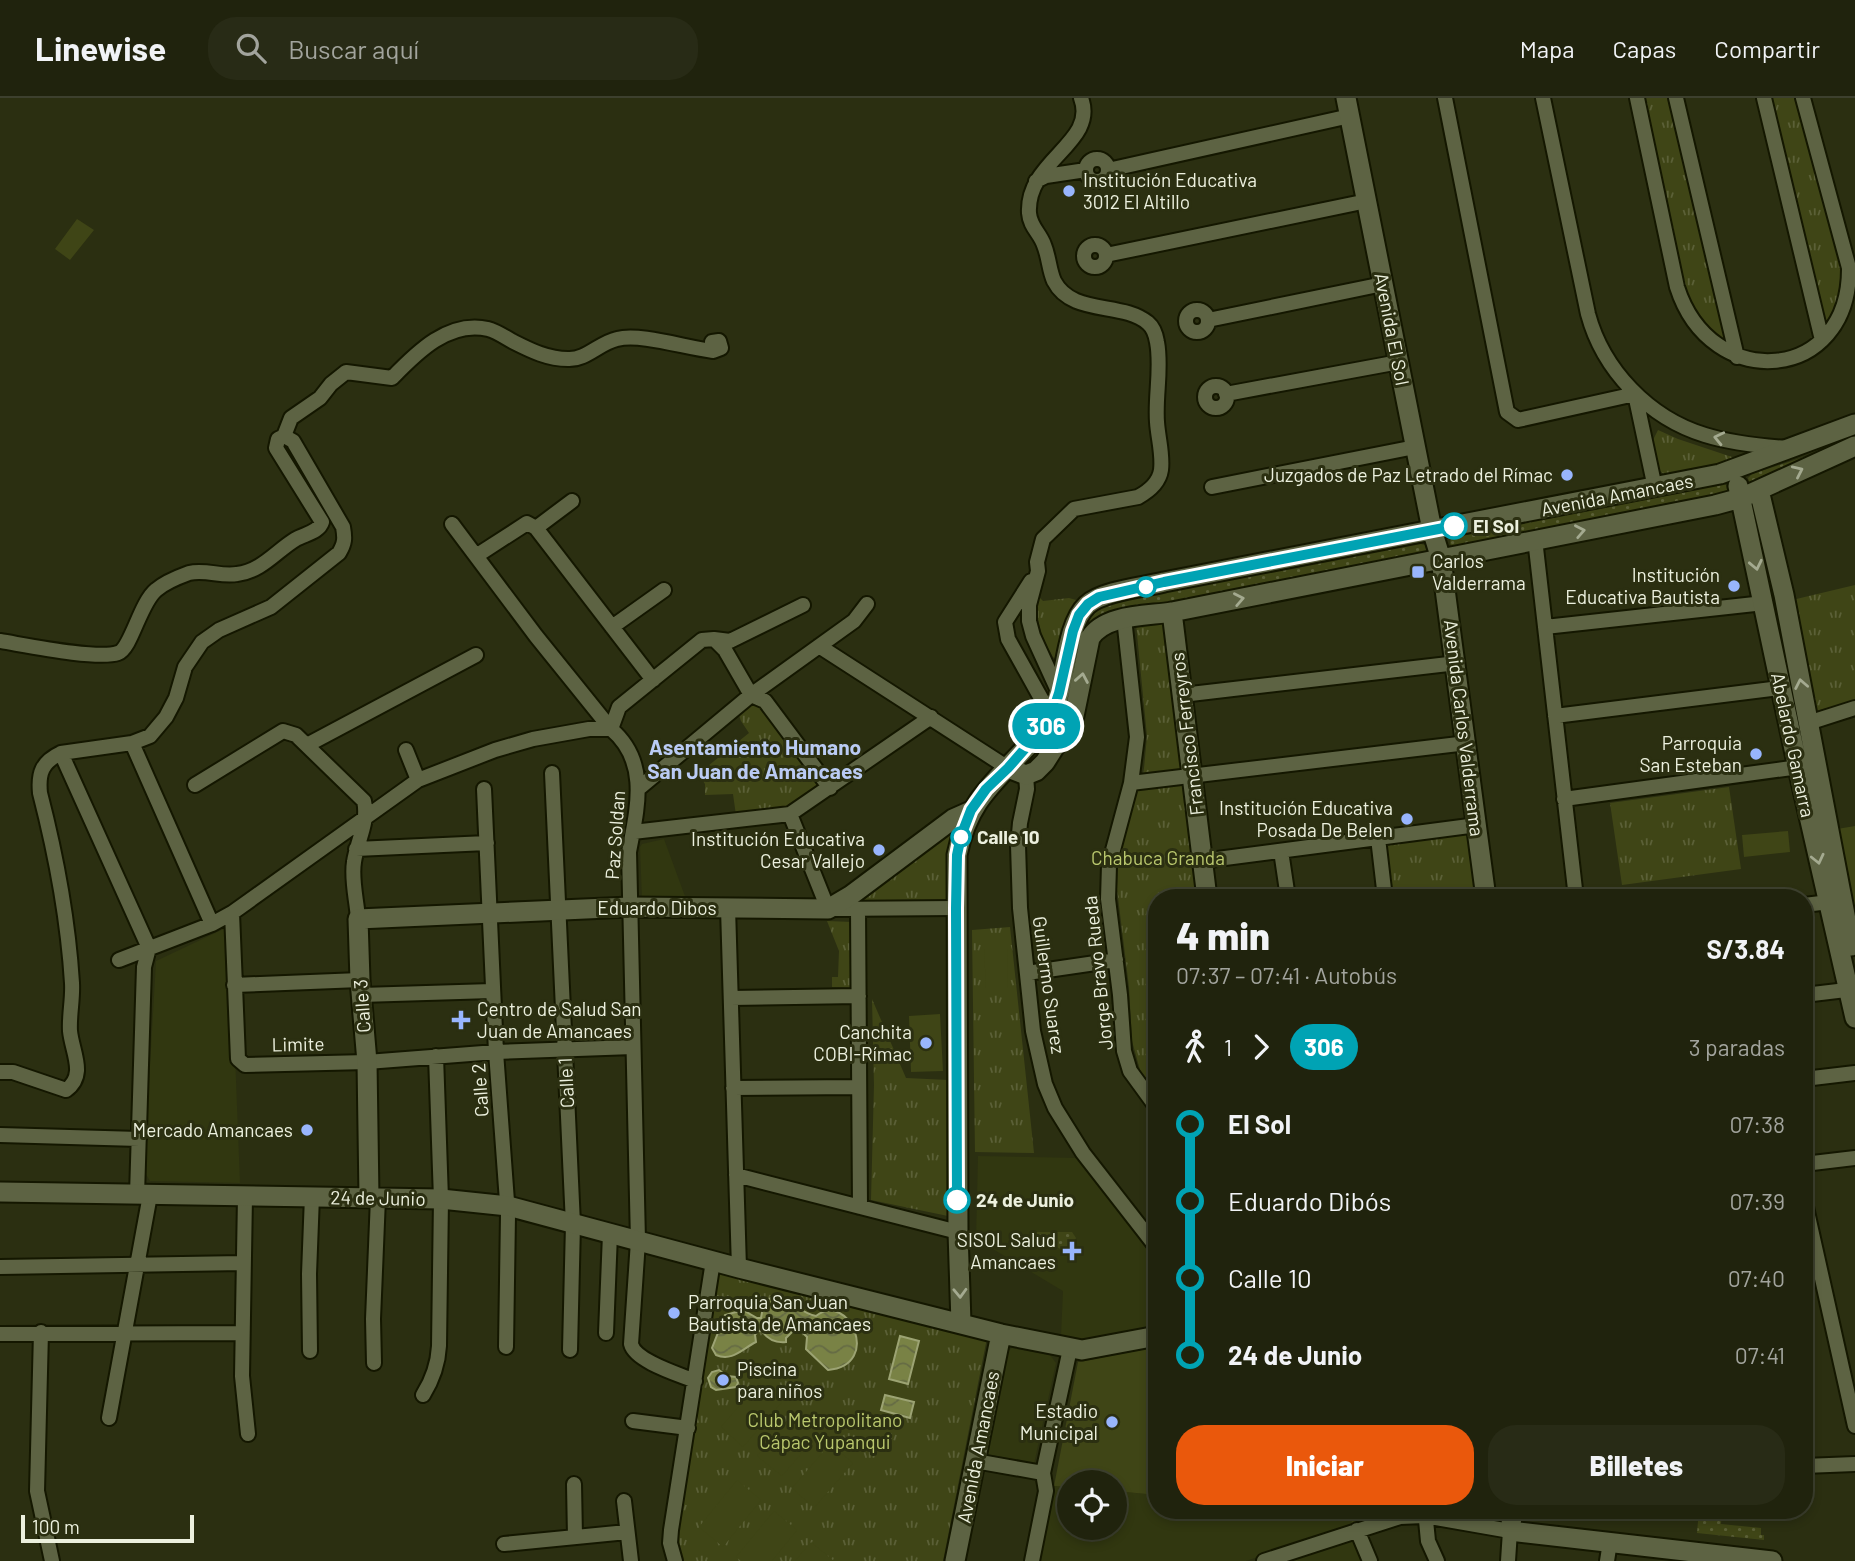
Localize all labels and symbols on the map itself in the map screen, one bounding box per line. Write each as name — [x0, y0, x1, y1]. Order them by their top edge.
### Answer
place label: Institución Educativa 3012 El Altillo — [1083, 168, 1257, 213]
marker: Institución Educativa 3012 El Altillo — [1061, 183, 1077, 199]
street label: Avenida El Sol — [1370, 271, 1415, 387]
one-way arrow — [1713, 432, 1725, 446]
place label: Juzgados de Paz Letrado del Rímac — [1264, 463, 1553, 486]
one-way arrow — [1791, 465, 1803, 479]
marker: Juzgados de Paz Letrado del Rímac — [1559, 467, 1575, 483]
street label: Avenida Amancaes — [1539, 468, 1695, 521]
marker: El Sol — [1441, 513, 1467, 539]
place label: El Sol — [1473, 514, 1519, 537]
one-way arrow — [1574, 524, 1586, 539]
place label: Carlos Valderrama — [1432, 549, 1526, 594]
one-way arrow — [1747, 559, 1762, 571]
place label: Institución Educativa Bautista — [1565, 563, 1720, 608]
marker: Carlos Valderrama — [1410, 564, 1426, 580]
unlabelled marker — [1136, 577, 1156, 597]
marker: Institución Educativa Bautista — [1726, 578, 1742, 594]
one-way arrow — [1233, 592, 1245, 607]
street label: Avenida Carlos Valderrama — [1440, 618, 1489, 838]
street label: Francisco Ferreyros — [1165, 651, 1208, 817]
street label: Abelardo Gamarra — [1767, 670, 1820, 819]
one-way arrow — [1074, 672, 1089, 684]
one-way arrow — [1794, 678, 1809, 690]
line badge: 306 — [1006, 703, 1086, 749]
place label: Parroquia San Esteban — [1639, 731, 1742, 776]
district label: Asentamiento Humano San Juan de Amancaes — [647, 734, 863, 783]
marker: Parroquia San Esteban — [1748, 746, 1764, 762]
street label: Paz Soldan — [600, 790, 629, 880]
place label: Institución Educativa Posada De Belen — [1219, 796, 1393, 841]
marker: Institución Educativa Posada De Belen — [1399, 811, 1415, 827]
place label: Calle 10 — [977, 825, 1040, 848]
place label: Institución Educativa Cesar Vallejo — [691, 827, 865, 872]
marker: Calle 10 — [951, 827, 971, 847]
marker: Institución Educativa Cesar Vallejo — [871, 842, 887, 858]
park label: Chabuca Granda — [1091, 846, 1225, 869]
one-way arrow — [1810, 853, 1825, 865]
street label: Jorge Bravo Rueda — [1078, 895, 1117, 1052]
street label: Eduardo Dibos — [597, 896, 717, 919]
street label: Guillermo Suarez — [1028, 915, 1071, 1055]
street label: Calle 3 — [348, 979, 375, 1034]
place label: Centro de Salud San Juan de Amancaes — [477, 997, 642, 1042]
marker: Centro de Salud San Juan de Amancaes — [451, 1010, 471, 1030]
place label: Canchita COBI-Rímac — [813, 1020, 912, 1065]
street label: Limite — [271, 1032, 325, 1055]
marker: Canchita COBI-Rímac — [918, 1035, 934, 1051]
street label: Calle 1 — [553, 1057, 578, 1109]
street label: Calle 2 — [466, 1062, 493, 1118]
place label: Mercado Amancaes — [133, 1118, 293, 1141]
marker: Mercado Amancaes — [299, 1122, 315, 1138]
street label: 24 de Junio — [330, 1185, 426, 1210]
marker: 24 de Junio — [944, 1187, 970, 1213]
place label: 24 de Junio — [976, 1188, 1074, 1211]
place label: SISOL Salud Amancaes — [957, 1228, 1056, 1273]
marker: SISOL Salud Amancaes — [1062, 1241, 1082, 1261]
one-way arrow — [952, 1287, 967, 1298]
place label: Parroquia San Juan Bautista de Amancaes — [688, 1290, 871, 1335]
marker: Parroquia San Juan Bautista de Amancaes — [666, 1305, 682, 1321]
place label: Piscina para niños — [737, 1357, 822, 1402]
street label: Avenida Amancaes — [951, 1369, 1004, 1525]
marker: Piscina para niños — [715, 1372, 731, 1388]
place label: Estadio Municipal — [1020, 1399, 1098, 1444]
park label: Club Metropolitano Cápac Yupanqui — [748, 1408, 902, 1453]
marker: Estadio Municipal — [1104, 1414, 1120, 1430]
scale bar — [21, 1512, 194, 1544]

